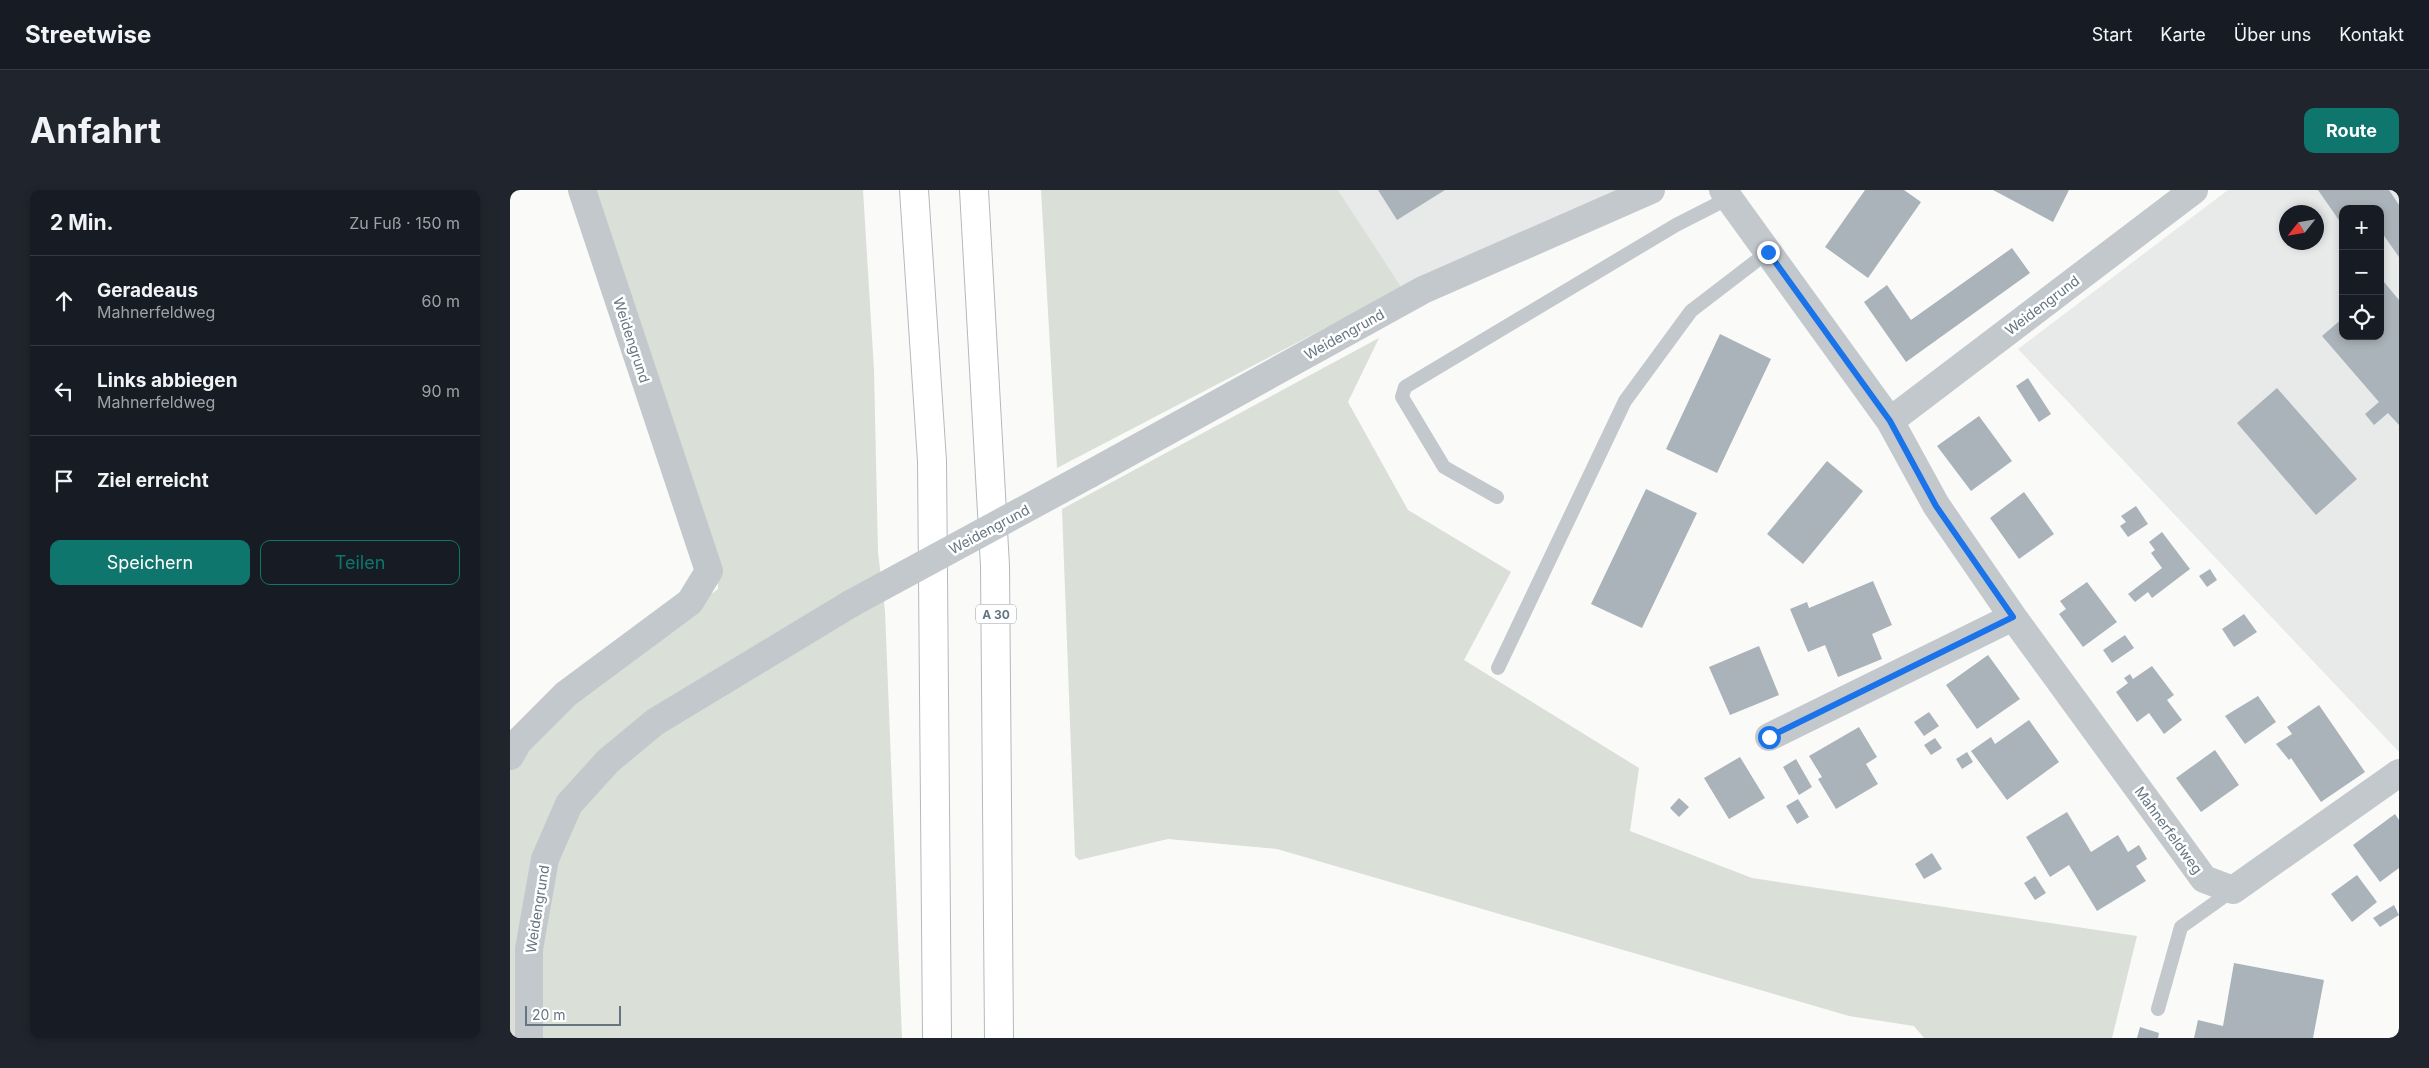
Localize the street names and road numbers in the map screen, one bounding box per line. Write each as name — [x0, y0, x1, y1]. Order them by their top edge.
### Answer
street label: Weidengrund — [2001, 272, 2083, 338]
street label: Weidengrund — [610, 295, 654, 385]
street label: Weidengrund — [1301, 305, 1387, 363]
street label: Weidengrund — [946, 501, 1032, 557]
road number: A 30 — [976, 604, 1016, 624]
street label: Mahnerfeldweg — [2132, 783, 2206, 877]
street label: Weidengrund — [522, 864, 552, 954]

